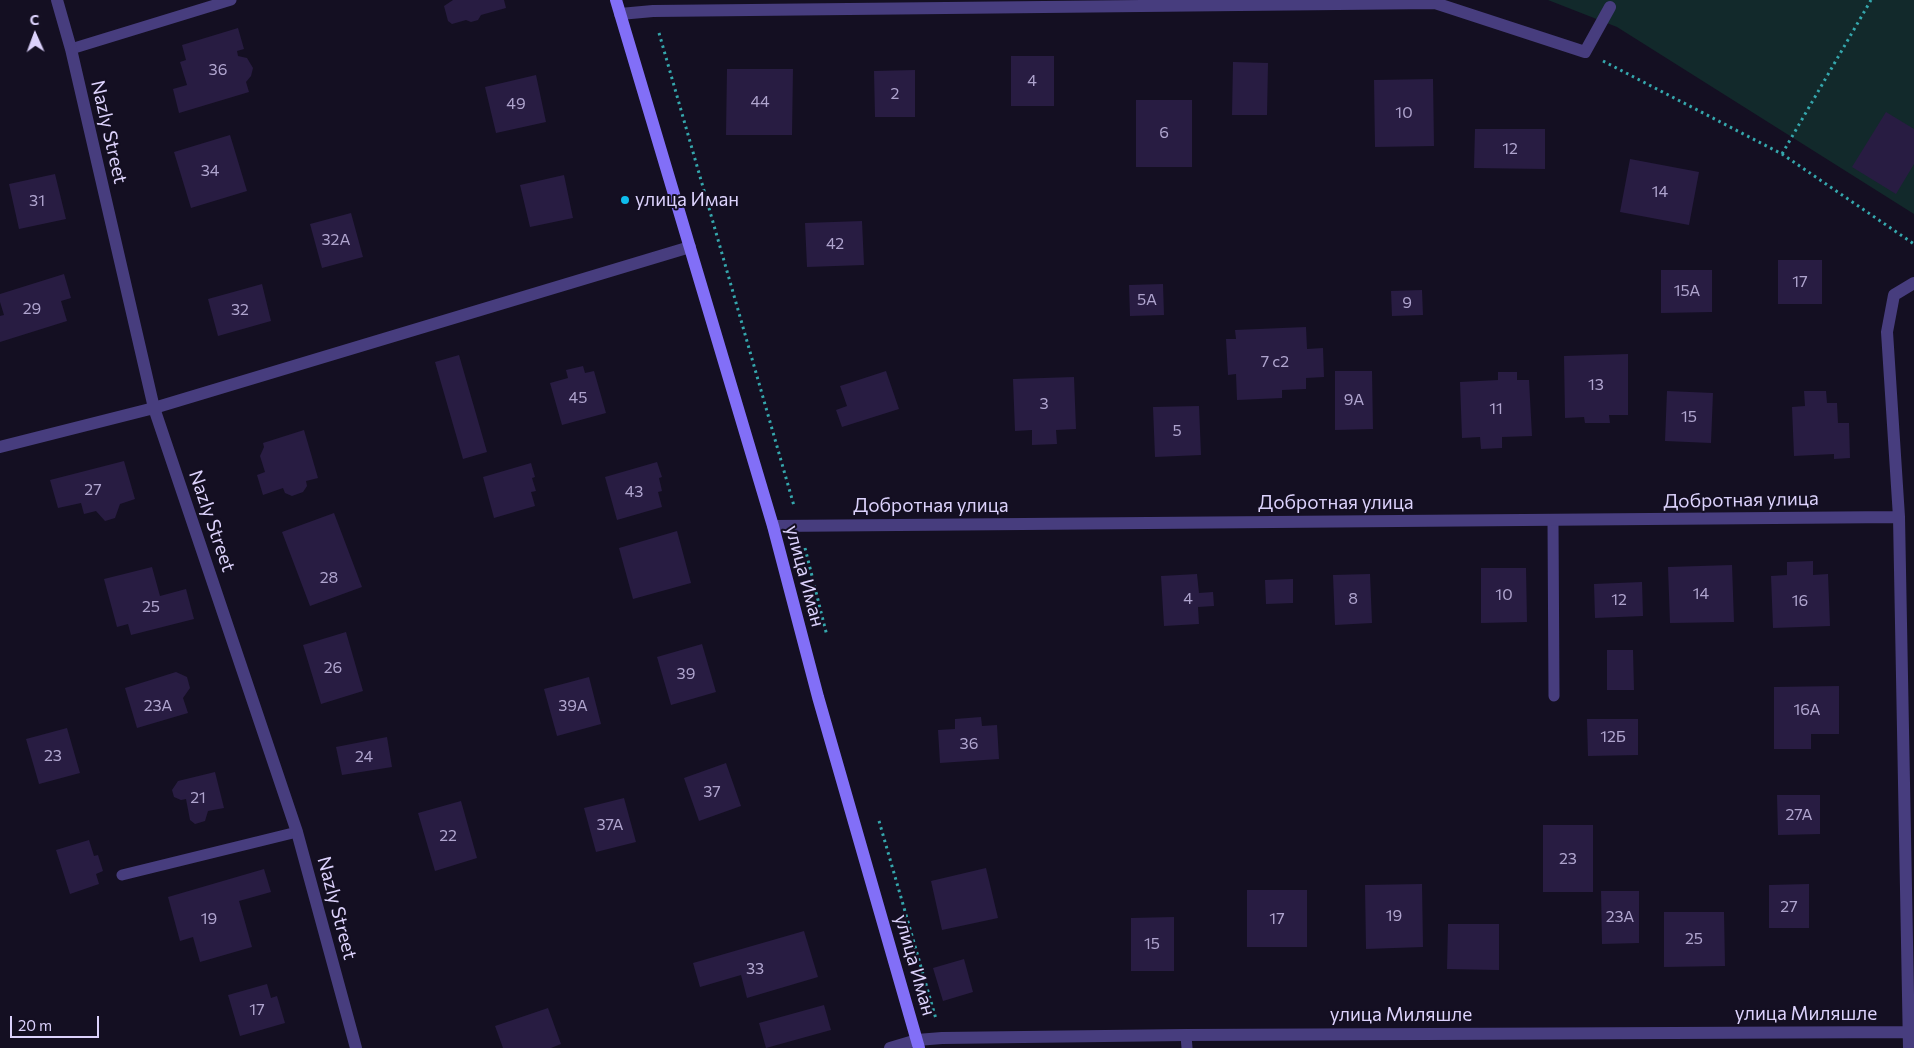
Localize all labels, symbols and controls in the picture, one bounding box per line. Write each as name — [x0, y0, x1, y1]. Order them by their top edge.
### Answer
north arrow — [10, 10, 60, 60]
text: С — [29, 11, 40, 28]
house number: 36 — [209, 60, 227, 80]
house number: 4 — [1027, 71, 1037, 91]
street label: Nazly Street — [86, 78, 132, 186]
house number: 2 — [891, 84, 899, 104]
house number: 44 — [750, 92, 770, 112]
house number: 49 — [506, 94, 526, 114]
house number: 10 — [1395, 103, 1413, 123]
house number: 6 — [1159, 123, 1169, 143]
house number: 12 — [1502, 139, 1518, 159]
house number: 34 — [201, 161, 219, 181]
house number: 14 — [1652, 182, 1668, 202]
place label: улица Иман — [635, 189, 739, 211]
house number: 31 — [29, 191, 45, 211]
marker: улица Иман — [619, 194, 631, 206]
house number: 32А — [322, 230, 350, 250]
house number: 42 — [826, 234, 844, 254]
house number: 17 — [1792, 272, 1808, 292]
house number: 15А — [1674, 281, 1700, 301]
house number: 5А — [1137, 290, 1157, 310]
house number: 9 — [1402, 293, 1412, 313]
house number: 29 — [23, 299, 41, 319]
house number: 32 — [231, 300, 249, 320]
house number: 7 с2 — [1261, 352, 1289, 372]
house number: 13 — [1588, 375, 1604, 395]
house number: 45 — [569, 388, 587, 408]
house number: 9А — [1344, 390, 1364, 410]
house number: 3 — [1039, 394, 1049, 414]
house number: 11 — [1489, 399, 1503, 419]
house number: 15 — [1681, 407, 1697, 427]
house number: 5 — [1172, 421, 1182, 441]
street label: Nazly Street — [184, 467, 240, 575]
house number: 27 — [84, 480, 102, 500]
house number: 43 — [625, 482, 643, 502]
street label: Добротная улица — [1663, 487, 1819, 513]
street label: Добротная улица — [1258, 492, 1414, 514]
street label: Добротная улица — [853, 495, 1009, 517]
street label: улица Иман — [781, 523, 829, 629]
house number: 28 — [320, 568, 338, 588]
house number: 14 — [1693, 584, 1709, 604]
house number: 10 — [1495, 585, 1513, 605]
house number: 4 — [1183, 589, 1193, 609]
house number: 8 — [1348, 589, 1358, 609]
house number: 12 — [1611, 590, 1627, 610]
house number: 16 — [1792, 591, 1808, 611]
house number: 25 — [142, 597, 160, 617]
house number: 26 — [324, 658, 342, 678]
house number: 39 — [677, 664, 695, 684]
house number: 23А — [144, 696, 172, 716]
house number: 39A — [558, 696, 588, 716]
house number: 16А — [1793, 700, 1821, 720]
house number: 12Б — [1600, 727, 1626, 747]
house number: 36 — [960, 734, 978, 754]
house number: 23 — [44, 746, 62, 766]
house number: 24 — [355, 747, 373, 767]
house number: 37 — [703, 782, 721, 802]
house number: 21 — [190, 788, 206, 808]
house number: 27А — [1786, 805, 1812, 825]
house number: 37А — [596, 815, 624, 835]
house number: 22 — [439, 826, 457, 846]
house number: 23 — [1559, 849, 1577, 869]
street label: Nazly Street — [312, 854, 362, 962]
house number: 27 — [1780, 897, 1798, 917]
house number: 19 — [1386, 906, 1402, 926]
house number: 23А — [1606, 907, 1634, 927]
house number: 19 — [201, 909, 217, 929]
house number: 17 — [1269, 909, 1285, 929]
street label: улица Иман — [890, 912, 940, 1018]
house number: 25 — [1685, 929, 1703, 949]
house number: 15 — [1144, 934, 1160, 954]
house number: 33 — [746, 959, 764, 979]
house number: 17 — [249, 1000, 265, 1020]
street label: улица Миляшле — [1735, 1003, 1877, 1025]
street label: улица Миляшле — [1330, 1004, 1472, 1026]
scale bar — [12, 1006, 101, 1038]
text: 20 m — [18, 1016, 52, 1034]

